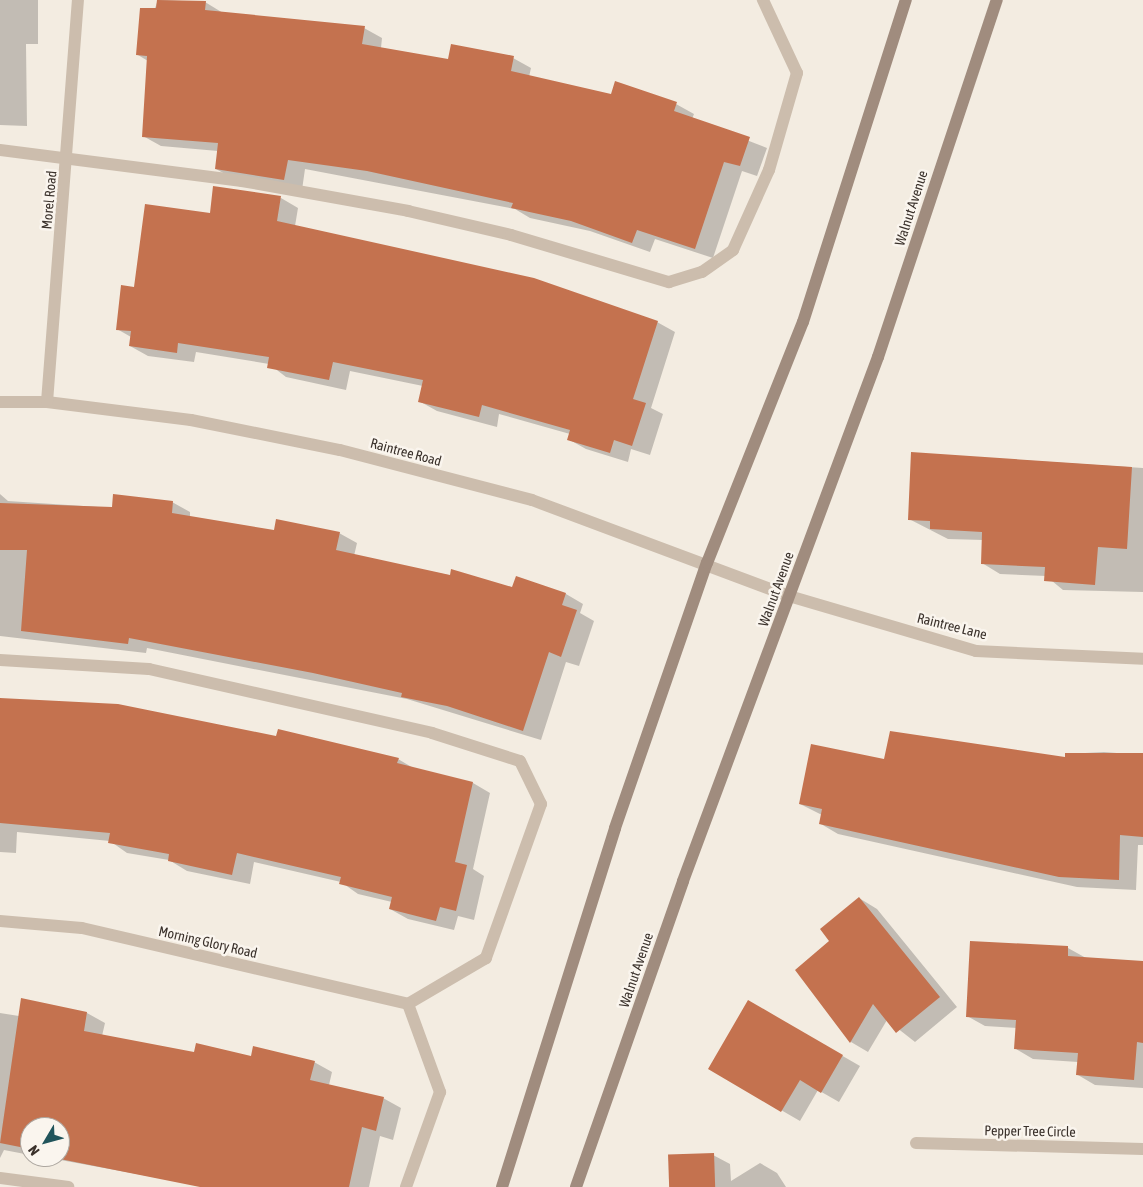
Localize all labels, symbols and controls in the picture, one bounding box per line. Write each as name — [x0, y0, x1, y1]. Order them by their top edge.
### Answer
street label: Walnut Avenue — [891, 168, 931, 248]
street label: Morel Road — [38, 170, 60, 230]
street label: Raintree Road — [369, 434, 443, 470]
street label: Walnut Avenue — [755, 549, 797, 629]
street label: Raintree Lane — [915, 609, 989, 643]
street label: Morning Glory Road — [157, 922, 259, 962]
street label: Walnut Avenue — [615, 930, 657, 1010]
north arrow — [20, 1117, 70, 1167]
street label: Pepper Tree Circle — [984, 1122, 1076, 1140]
text: N — [25, 1142, 43, 1159]

